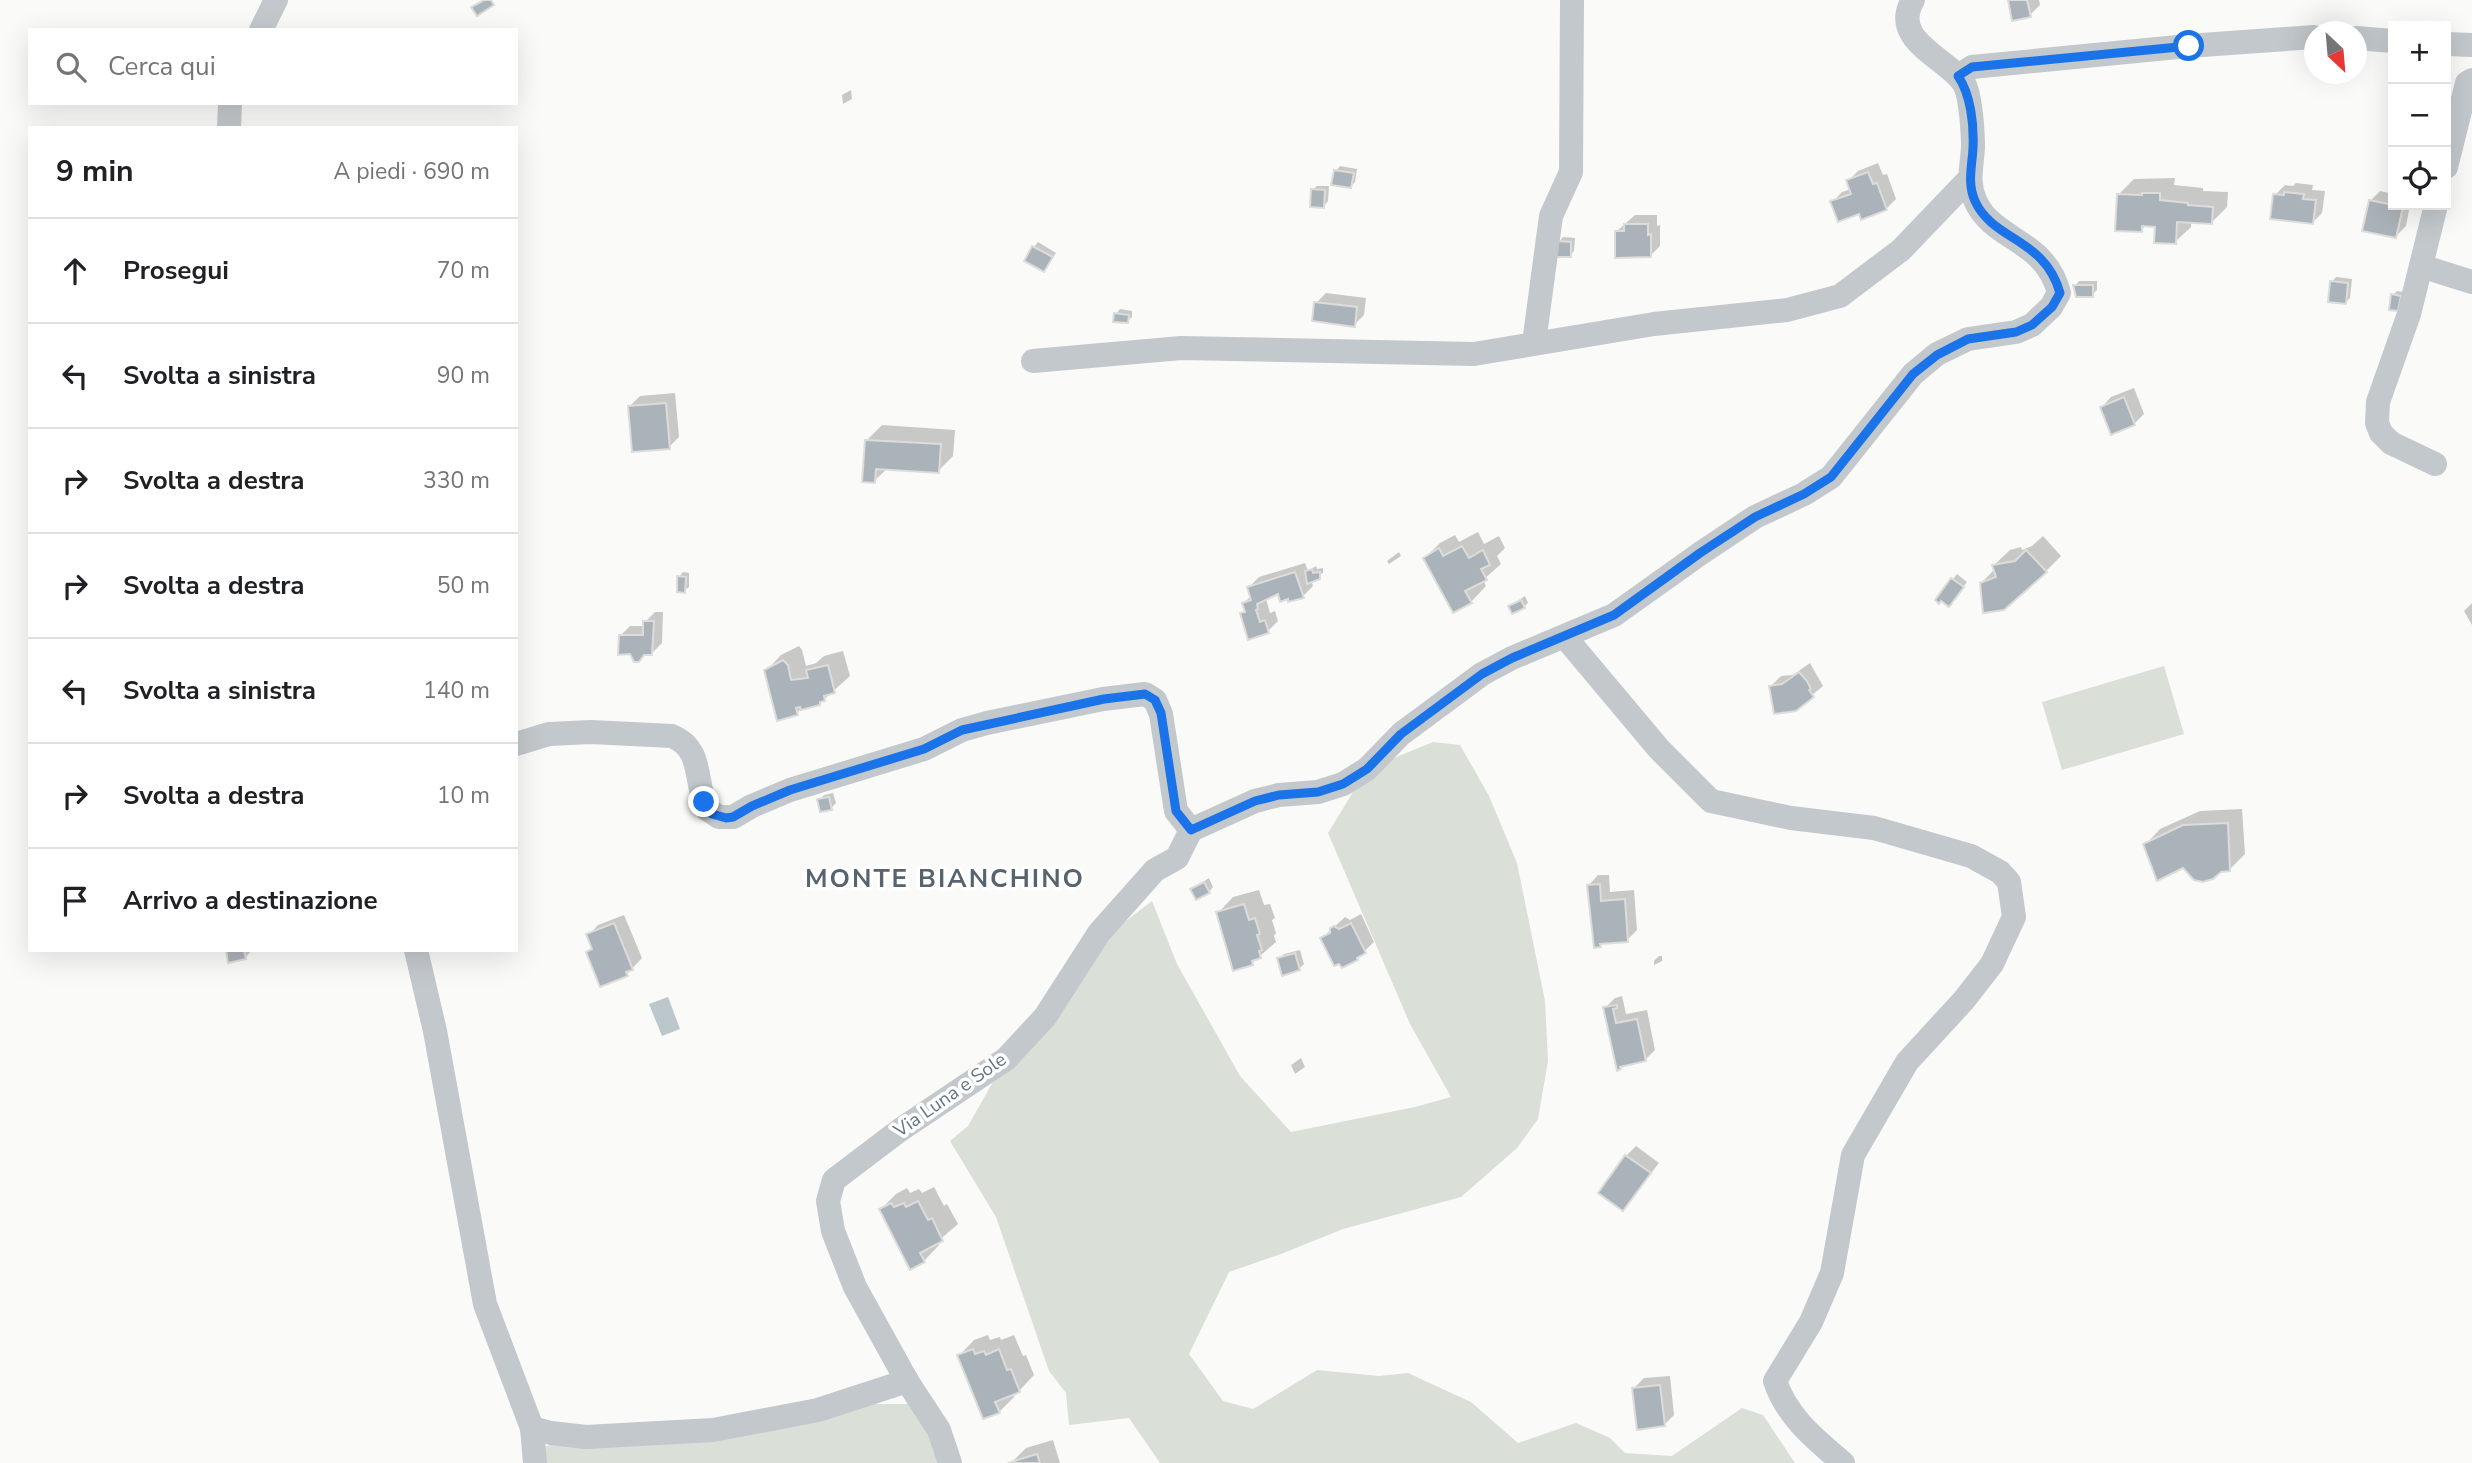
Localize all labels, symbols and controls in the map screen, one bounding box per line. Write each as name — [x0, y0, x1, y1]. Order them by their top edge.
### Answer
north arrow — [2304, 21, 2367, 84]
map controls — [2388, 21, 2451, 210]
button: + — [2388, 21, 2451, 84]
search box — [28, 28, 518, 105]
route start — [2173, 30, 2204, 61]
icon: search — [52, 48, 90, 86]
text: Cerca qui — [108, 49, 216, 84]
button: − — [2388, 84, 2451, 147]
button: locate — [2388, 147, 2451, 210]
text: 9 min — [56, 151, 134, 192]
text: A piedi · 690 m — [334, 156, 490, 187]
icon: ahead — [56, 252, 94, 290]
text: Prosegui — [123, 253, 229, 288]
text: 70 m — [437, 255, 490, 286]
icon: left — [56, 357, 94, 395]
text: Svolta a sinistra — [123, 358, 316, 393]
text: 90 m — [437, 360, 490, 391]
icon: right — [56, 462, 94, 500]
text: Svolta a destra — [123, 463, 305, 498]
text: 330 m — [423, 465, 490, 496]
icon: right — [56, 567, 94, 605]
text: Svolta a destra — [123, 568, 305, 603]
text: 50 m — [437, 570, 490, 601]
icon: left — [56, 672, 94, 710]
text: Svolta a sinistra — [123, 673, 316, 708]
text: 140 m — [423, 675, 490, 706]
icon: right — [56, 777, 94, 815]
text: Svolta a destra — [123, 778, 305, 813]
text: 10 m — [437, 780, 490, 811]
route end — [688, 786, 719, 817]
district label: MONTE BIANCHINO — [805, 861, 1085, 896]
icon: arrive — [56, 882, 94, 920]
text: Arrivo a destinazione — [123, 883, 378, 918]
street label: Via Luna e Sole — [888, 1047, 1011, 1144]

